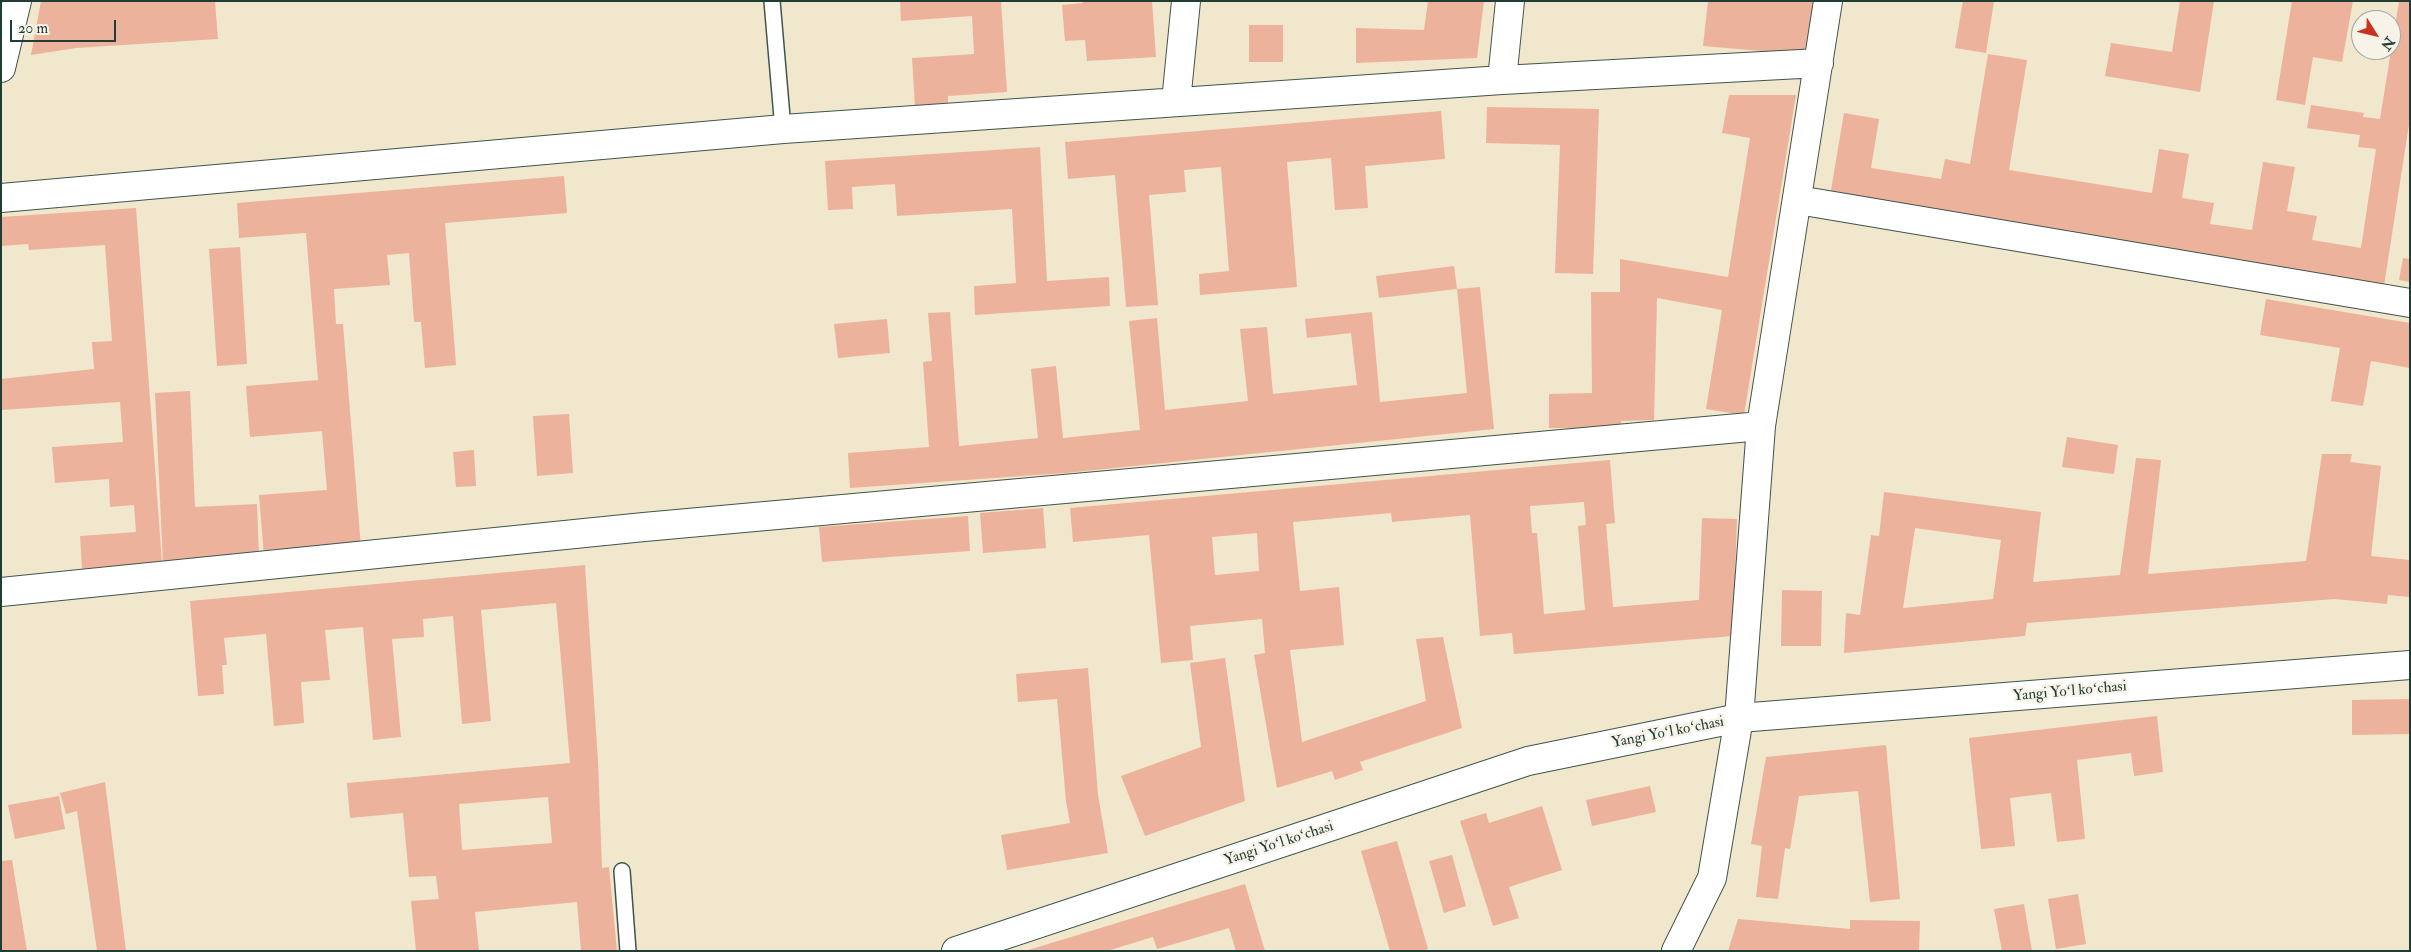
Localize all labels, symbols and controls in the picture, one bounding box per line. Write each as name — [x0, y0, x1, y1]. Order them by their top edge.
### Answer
scale bar — [12, 10, 119, 42]
north arrow — [2351, 10, 2401, 60]
text: 20 m — [18, 19, 48, 38]
text: N — [2377, 33, 2398, 54]
street label: Yangi Yoʻl koʻchasi — [2013, 678, 2127, 706]
street label: Yangi Yoʻl koʻchasi — [1610, 713, 1726, 753]
street label: Yangi Yoʻl koʻchasi — [1222, 818, 1336, 870]

